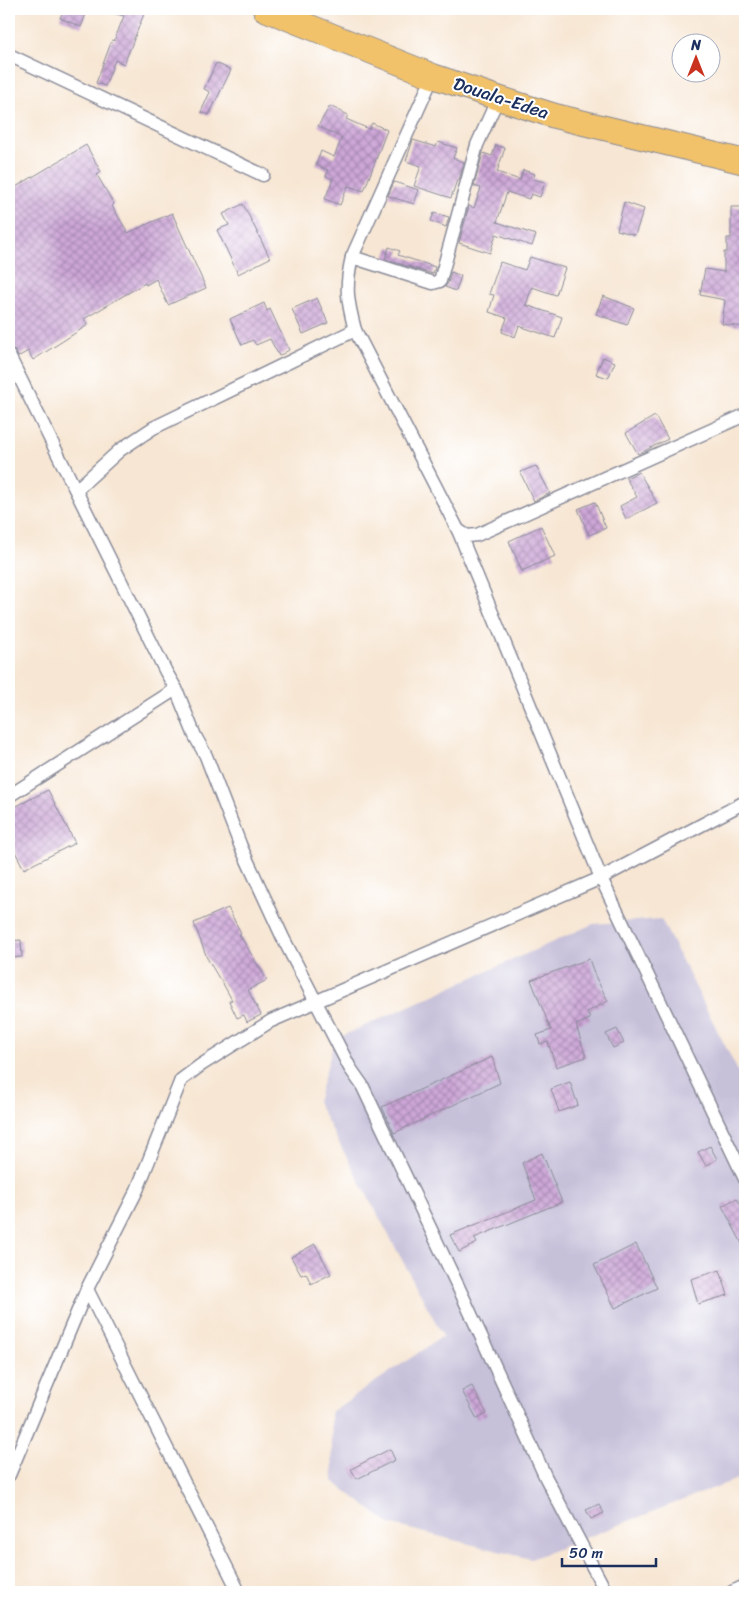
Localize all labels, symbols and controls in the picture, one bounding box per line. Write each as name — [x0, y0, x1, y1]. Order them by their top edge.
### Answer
north arrow — [672, 32, 722, 82]
text: N — [690, 33, 701, 58]
street label: Douala-Edea — [449, 68, 553, 128]
scale bar — [562, 1536, 655, 1568]
text: 50 m — [569, 1540, 604, 1566]

